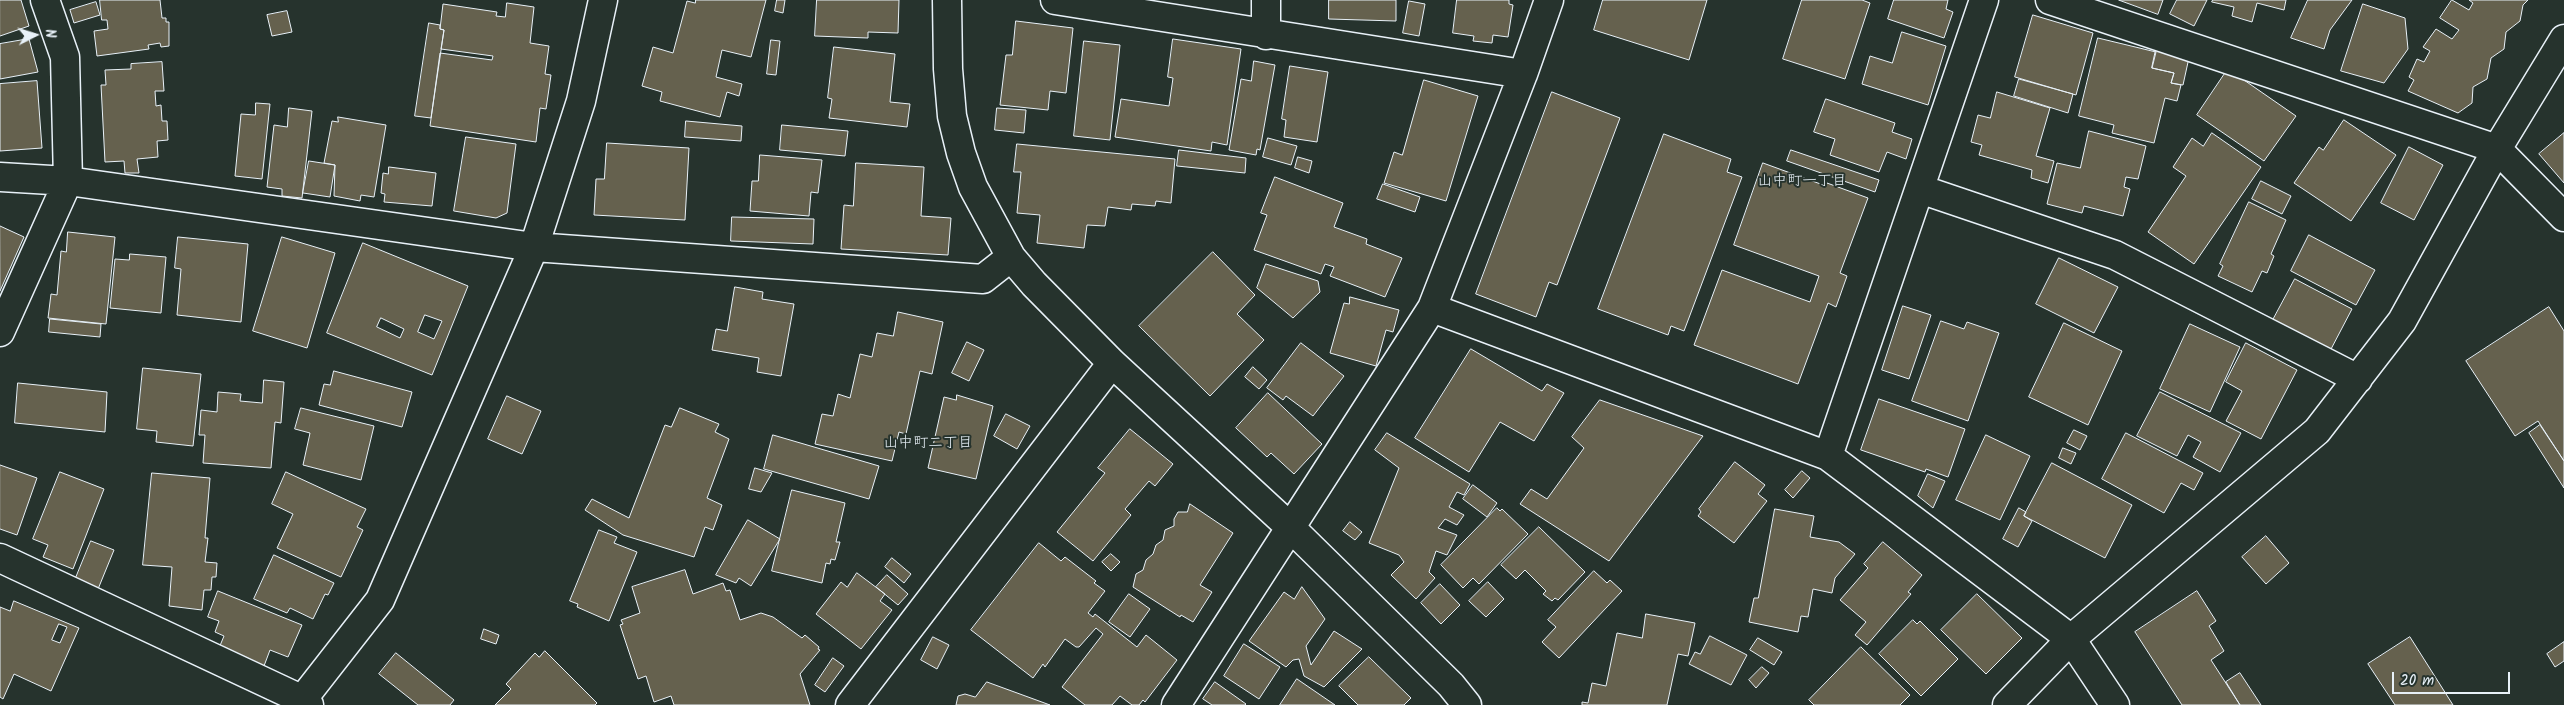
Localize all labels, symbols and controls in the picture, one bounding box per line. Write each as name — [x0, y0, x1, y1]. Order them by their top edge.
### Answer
north arrow — [10, 10, 60, 60]
text: N — [39, 28, 61, 39]
district label: 山中町一丁目 — [1757, 173, 1847, 191]
district label: 山中町二丁目 — [883, 435, 973, 453]
scale bar — [2394, 662, 2512, 694]
text: 20 m — [2400, 669, 2434, 693]

